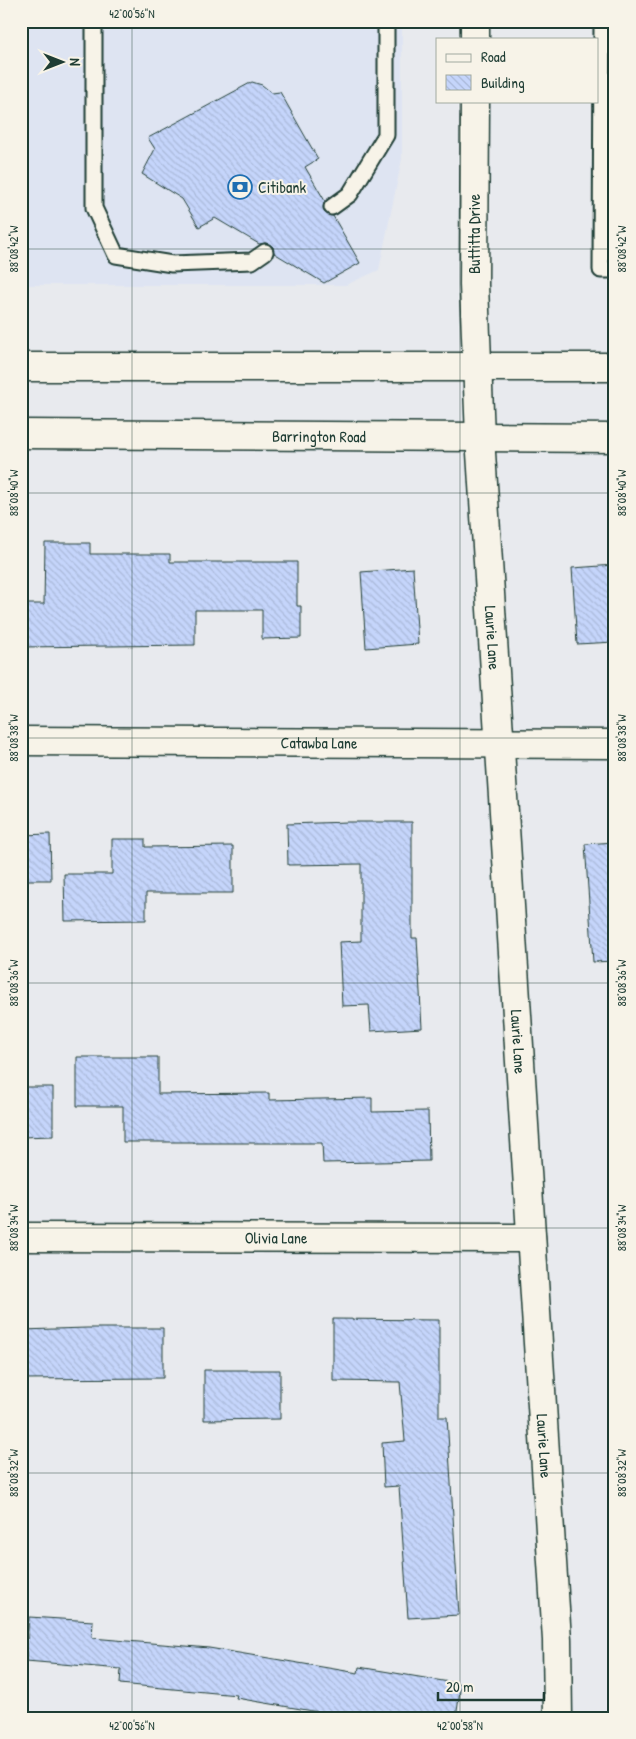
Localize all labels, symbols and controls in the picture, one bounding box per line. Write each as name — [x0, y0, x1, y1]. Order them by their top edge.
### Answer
text: 42°00'56"N — [109, 5, 155, 22]
north arrow — [38, 38, 88, 88]
legend — [436, 38, 598, 102]
text: Road — [481, 46, 506, 67]
text: N — [66, 58, 85, 66]
text: Building — [481, 72, 525, 93]
bank icon: Citibank — [227, 174, 253, 200]
place label: Citibank — [258, 176, 307, 198]
street label: Buttitta Drive — [463, 193, 485, 274]
text: 88°08'42"W — [5, 225, 22, 272]
text: 88°08'42"W — [613, 225, 630, 272]
street label: Barrington Road — [272, 425, 366, 447]
text: 88°08'40"W — [5, 469, 22, 516]
text: 88°08'40"W — [613, 469, 630, 516]
street label: Laurie Lane — [480, 605, 506, 671]
text: 88°08'38"W — [5, 714, 22, 762]
text: 88°08'38"W — [613, 714, 630, 762]
street label: Catawba Lane — [281, 731, 358, 754]
text: 88°08'36"W — [5, 959, 22, 1006]
text: 88°08'36"W — [613, 959, 630, 1006]
street label: Laurie Lane — [506, 1009, 532, 1075]
text: 88°08'34"W — [5, 1204, 22, 1251]
text: 88°08'34"W — [613, 1204, 630, 1251]
street label: Olivia Lane — [245, 1226, 308, 1249]
street label: Laurie Lane — [532, 1413, 558, 1479]
text: 88°08'32"W — [5, 1449, 22, 1497]
text: 88°08'32"W — [613, 1449, 630, 1497]
scale bar — [438, 1669, 545, 1701]
text: 20 m — [446, 1676, 473, 1697]
text: 42°00'56"N — [109, 1717, 155, 1734]
text: 42°00'58"N — [437, 1717, 483, 1734]

